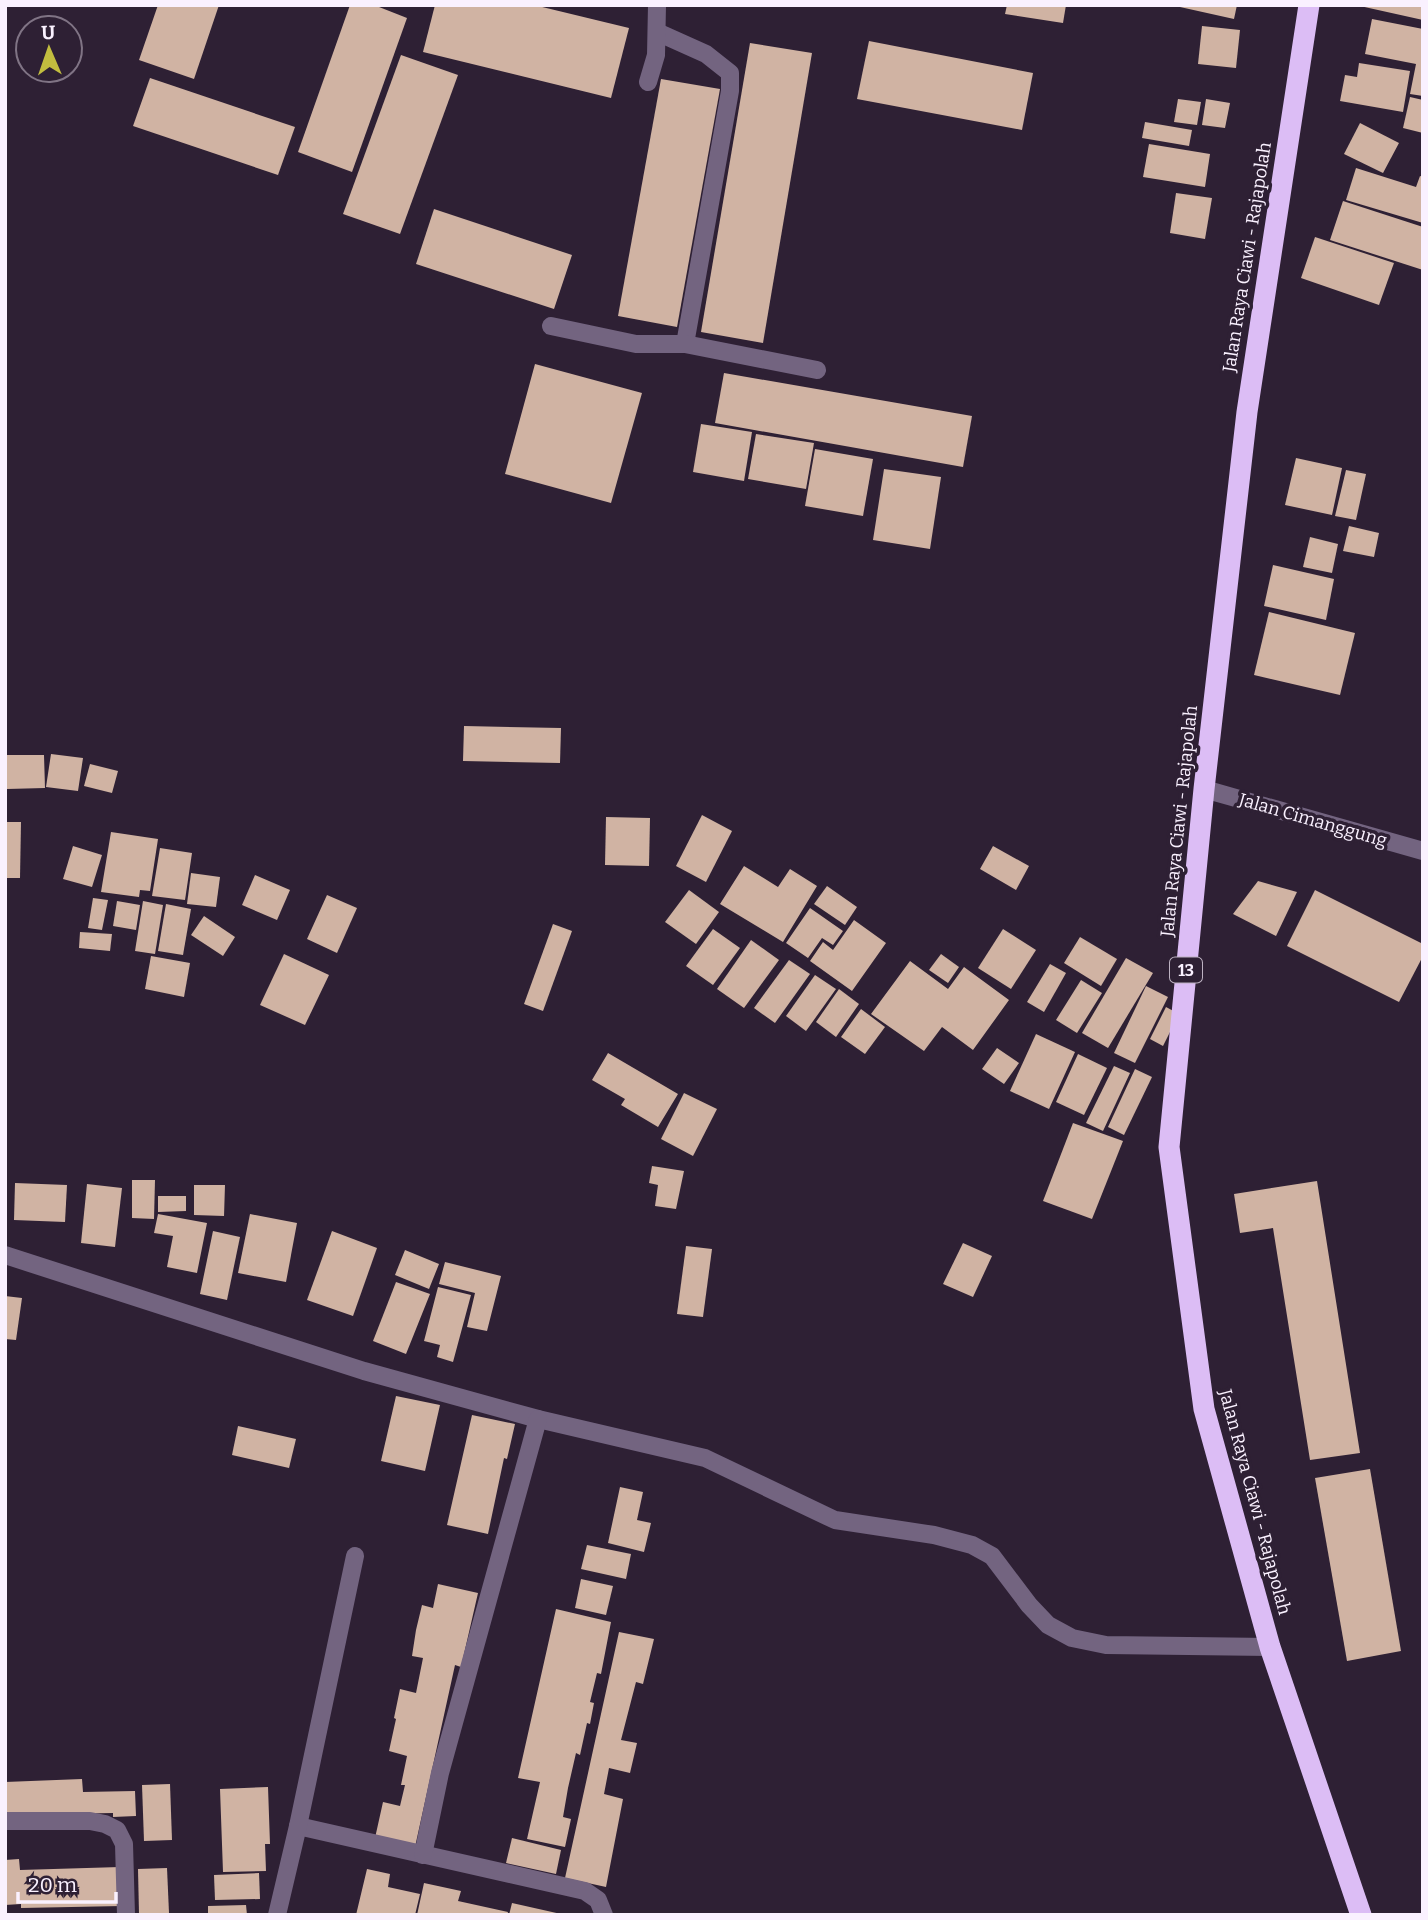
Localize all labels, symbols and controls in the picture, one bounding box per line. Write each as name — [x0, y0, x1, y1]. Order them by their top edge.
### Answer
north arrow — [14, 14, 84, 84]
text: U — [41, 21, 56, 44]
street label: Jalan Raya Ciawi - Rajapolah — [1218, 140, 1276, 375]
street label: Jalan Raya Ciawi - Rajapolah — [1156, 704, 1202, 939]
street label: Jalan Cimanggung — [1236, 788, 1390, 852]
road number: 13 — [1170, 958, 1202, 982]
street label: Jalan Raya Ciawi - Rajapolah — [1214, 1386, 1296, 1617]
scale bar — [18, 1860, 116, 1904]
text: 20 m — [28, 1872, 77, 1898]

